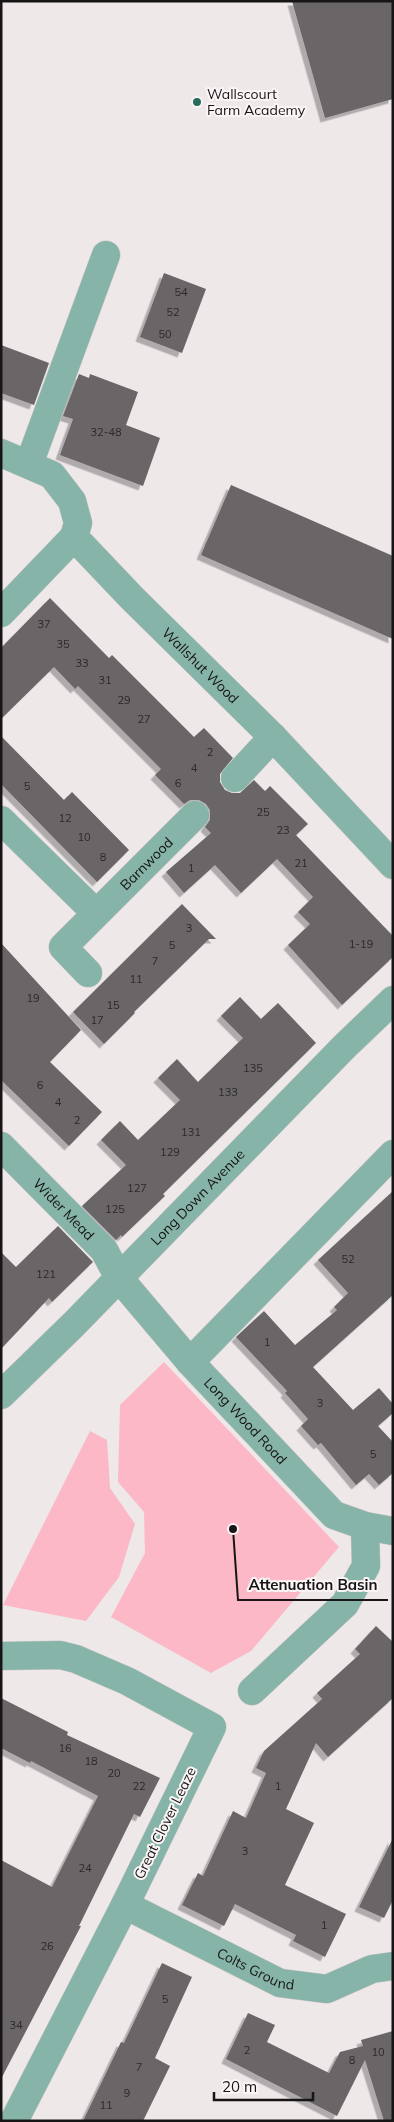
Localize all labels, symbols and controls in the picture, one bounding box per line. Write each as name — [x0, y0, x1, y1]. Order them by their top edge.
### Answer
place label: Wallscourt Farm Academy — [207, 85, 306, 119]
marker: Wallscourt Farm Academy — [191, 96, 203, 108]
house number: 54 — [174, 285, 188, 299]
house number: 52 — [166, 305, 180, 319]
house number: 50 — [158, 327, 172, 341]
house number: 32-48 — [90, 425, 122, 439]
house number: 37 — [37, 617, 51, 631]
street label: Wallshut Wood — [158, 624, 243, 707]
house number: 35 — [56, 637, 70, 651]
house number: 33 — [75, 656, 89, 670]
house number: 31 — [98, 673, 112, 687]
house number: 29 — [117, 693, 131, 707]
house number: 27 — [137, 712, 151, 726]
house number: 2 — [207, 745, 214, 759]
house number: 4 — [191, 761, 198, 775]
house number: 6 — [175, 776, 182, 790]
house number: 5 — [24, 779, 31, 793]
house number: 25 — [256, 805, 270, 819]
house number: 12 — [58, 811, 72, 825]
house number: 23 — [276, 823, 290, 837]
house number: 10 — [77, 830, 91, 844]
street label: Barnwood — [116, 833, 177, 894]
house number: 8 — [100, 850, 107, 864]
house number: 21 — [294, 856, 308, 870]
house number: 1 — [188, 861, 194, 875]
house number: 3 — [186, 921, 192, 935]
house number: 1-19 — [349, 937, 373, 951]
house number: 5 — [169, 938, 176, 952]
house number: 7 — [152, 954, 158, 968]
house number: 11 — [129, 972, 143, 986]
house number: 19 — [26, 991, 40, 1005]
house number: 15 — [106, 998, 120, 1012]
house number: 17 — [90, 1013, 104, 1027]
house number: 135 — [243, 1061, 263, 1075]
house number: 6 — [37, 1078, 44, 1092]
house number: 133 — [218, 1085, 238, 1099]
house number: 4 — [55, 1095, 62, 1109]
house number: 2 — [74, 1113, 81, 1127]
house number: 131 — [181, 1125, 201, 1139]
street label: Long Down Avenue — [147, 1145, 248, 1249]
house number: 129 — [160, 1145, 180, 1159]
street label: Wider Mead — [29, 1174, 98, 1244]
house number: 127 — [127, 1181, 147, 1195]
house number: 125 — [105, 1202, 125, 1216]
house number: 52 — [341, 1252, 355, 1266]
house number: 121 — [36, 1267, 56, 1281]
house number: 1 — [264, 1335, 270, 1349]
street label: Long Wood Road — [200, 1374, 291, 1468]
house number: 3 — [317, 1396, 323, 1410]
house number: 5 — [370, 1447, 377, 1461]
callout: Attenuation Basin — [238, 1570, 388, 1600]
text: Attenuation Basin — [248, 1575, 378, 1594]
house number: 16 — [58, 1741, 72, 1755]
house number: 18 — [84, 1754, 98, 1768]
street label: Great Clover Leaze — [130, 1764, 200, 1882]
house number: 20 — [107, 1766, 121, 1780]
house number: 22 — [132, 1779, 146, 1793]
house number: 1 — [275, 1779, 281, 1793]
house number: 3 — [242, 1844, 248, 1858]
house number: 24 — [78, 1861, 92, 1875]
house number: 1 — [321, 1918, 327, 1932]
house number: 26 — [40, 1939, 54, 1953]
street label: Colts Ground — [214, 1944, 295, 1994]
house number: 5 — [162, 1992, 169, 2006]
house number: 34 — [9, 2018, 23, 2032]
house number: 2 — [244, 2043, 251, 2057]
house number: 10 — [371, 2045, 385, 2059]
house number: 8 — [349, 2053, 356, 2067]
house number: 7 — [136, 2060, 142, 2074]
scale bar — [214, 2070, 313, 2102]
text: 20 m — [222, 2077, 257, 2096]
house number: 9 — [124, 2086, 130, 2100]
house number: 11 — [99, 2098, 113, 2112]

